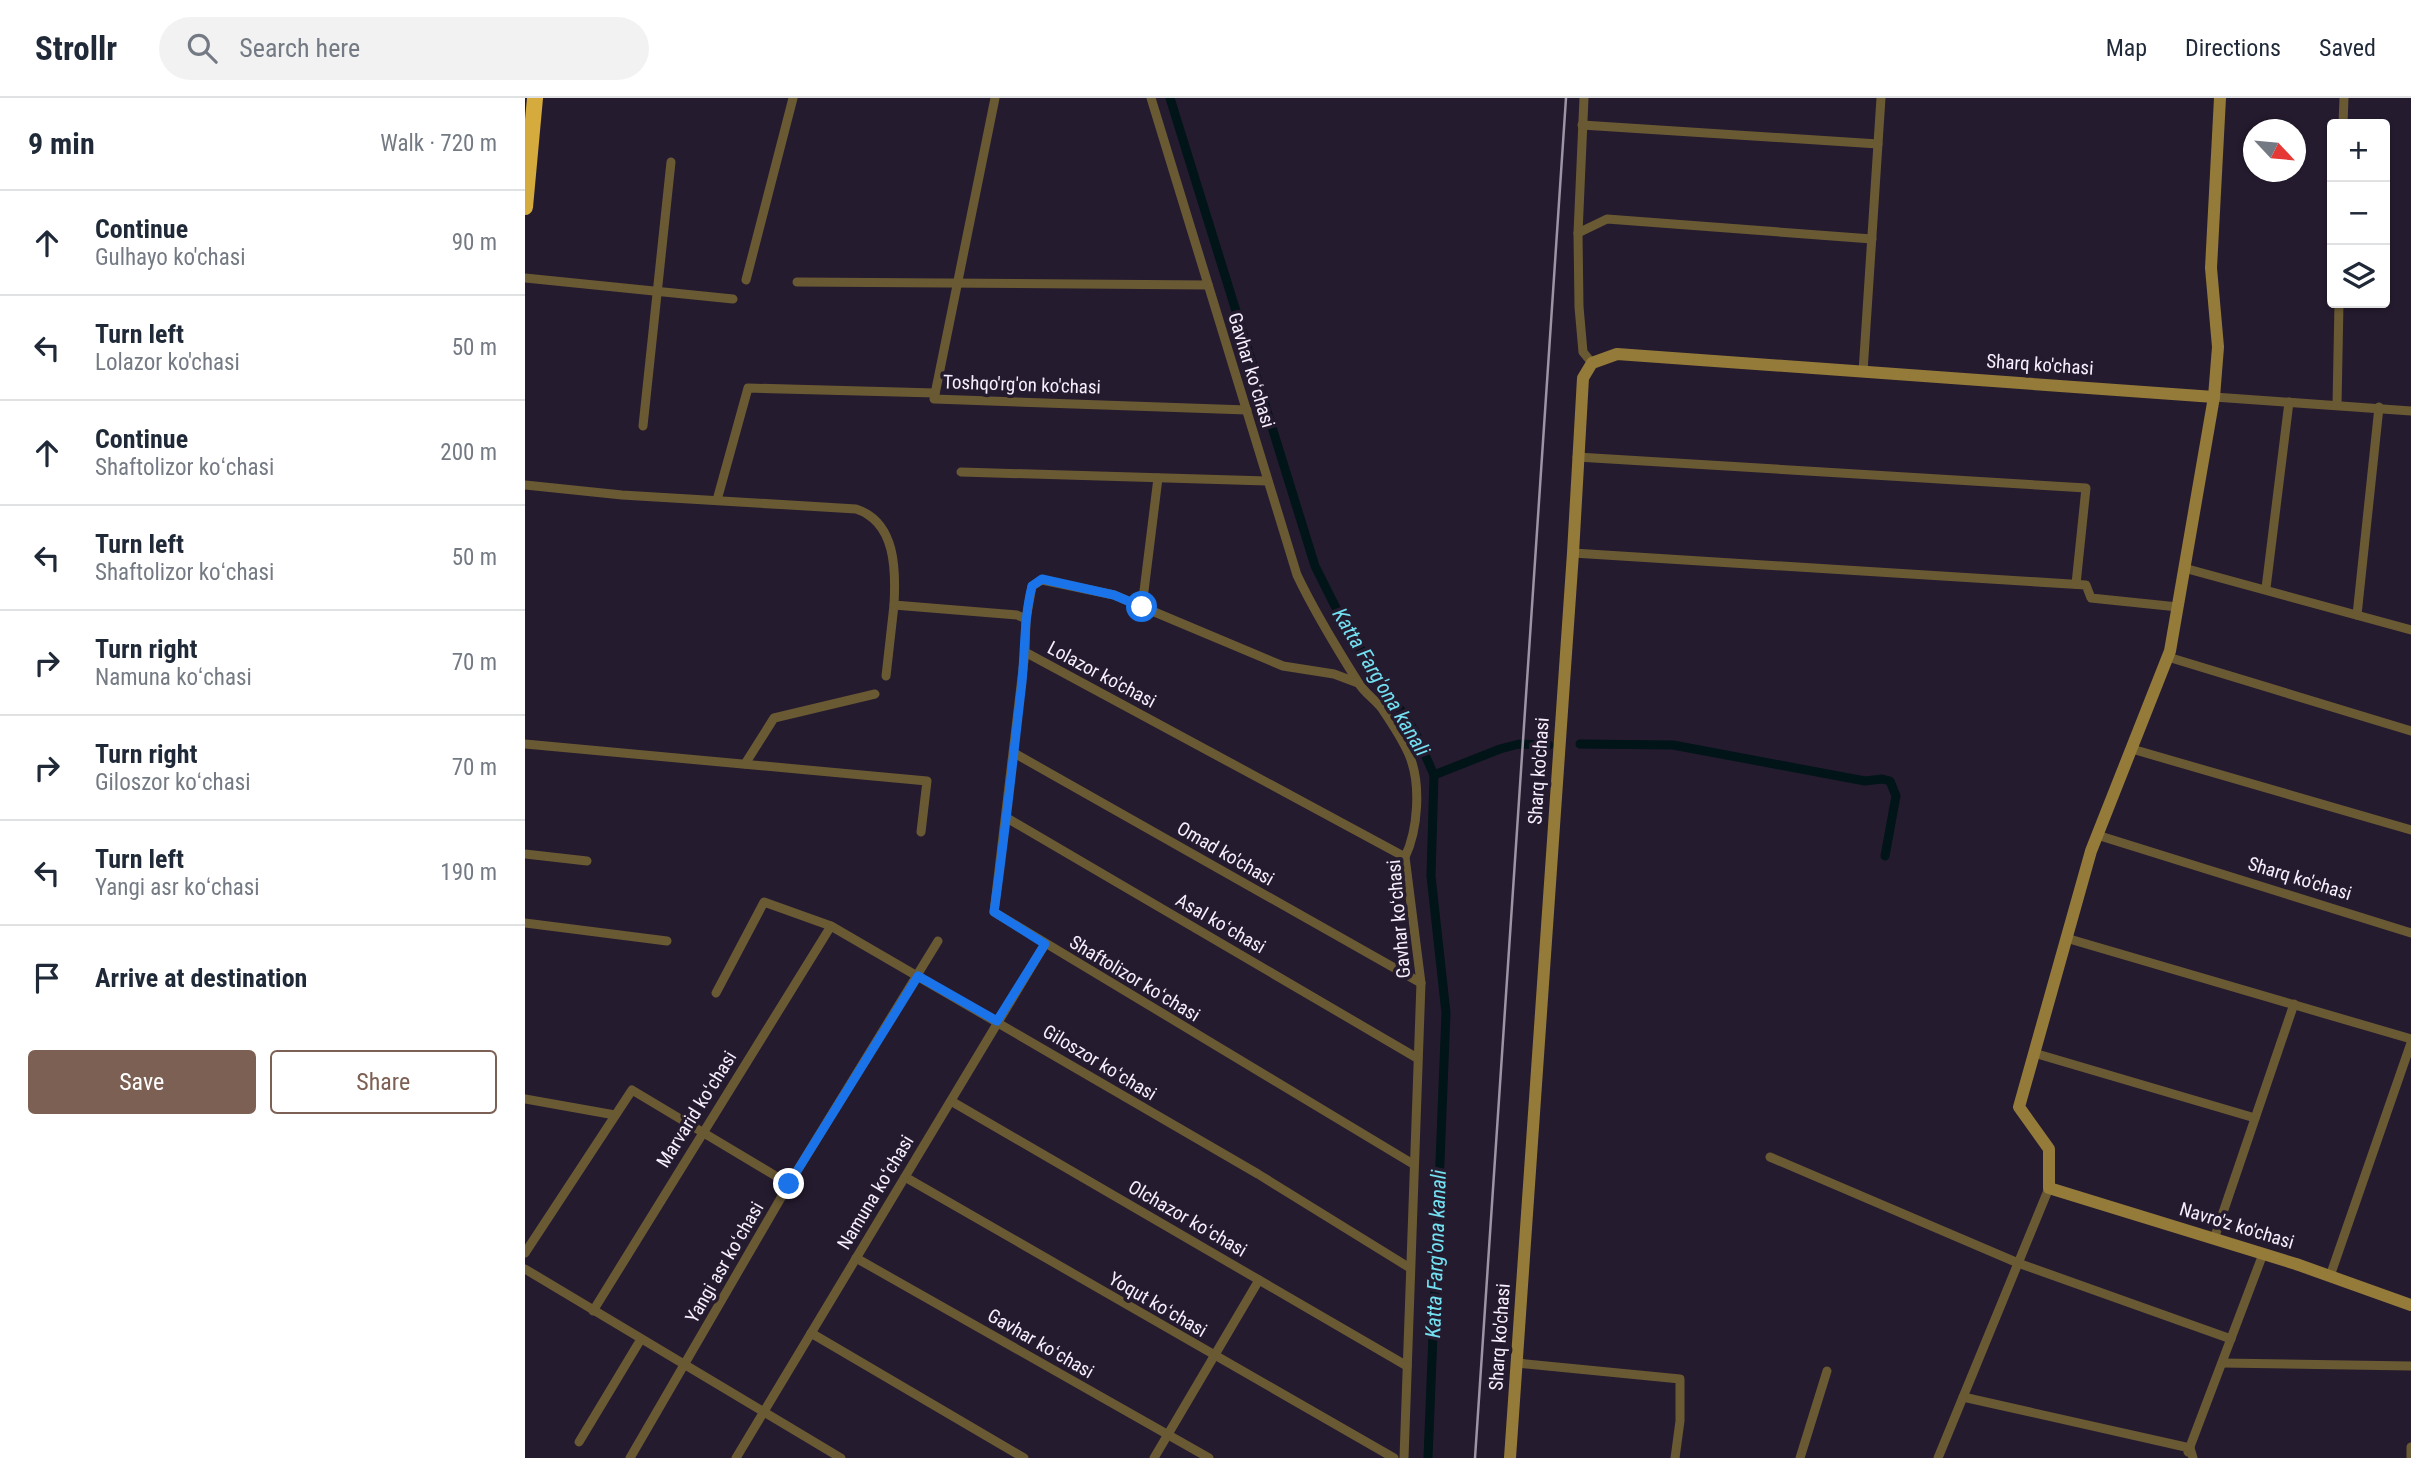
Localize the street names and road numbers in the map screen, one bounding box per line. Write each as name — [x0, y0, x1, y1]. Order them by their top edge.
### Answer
street label: Gavhar koʻchasi — [1223, 310, 1280, 430]
street label: Sharq ko'chasi — [1986, 349, 2094, 380]
street label: Toshqo'rg'on ko'chasi — [943, 370, 1101, 399]
street label: Lolazor ko'chasi — [1044, 636, 1160, 713]
street label: Sharq ko'chasi — [1523, 717, 1554, 825]
street label: Omad ko'chasi — [1173, 816, 1278, 890]
street label: Sharq ko'chasi — [2245, 852, 2355, 905]
street label: Gavhar koʻchasi — [1382, 859, 1415, 979]
street label: Asal koʻchasi — [1172, 889, 1270, 958]
street label: Shaftolizor koʻchasi — [1065, 930, 1204, 1026]
street label: Giloszor koʻchasi — [1039, 1019, 1161, 1105]
street label: Marvarid koʻchasi — [651, 1047, 741, 1172]
street label: Namuna koʻchasi — [832, 1131, 919, 1254]
street label: Olchazor koʻchasi — [1124, 1175, 1251, 1262]
street label: Navro'z ko'chasi — [2177, 1197, 2297, 1254]
street label: Yangi asr koʻchasi — [680, 1198, 768, 1327]
street label: Yoqut koʻchasi — [1104, 1267, 1211, 1342]
street label: Sharq ko'chasi — [1484, 1283, 1515, 1391]
street label: Gavhar koʻchasi — [983, 1304, 1098, 1383]

